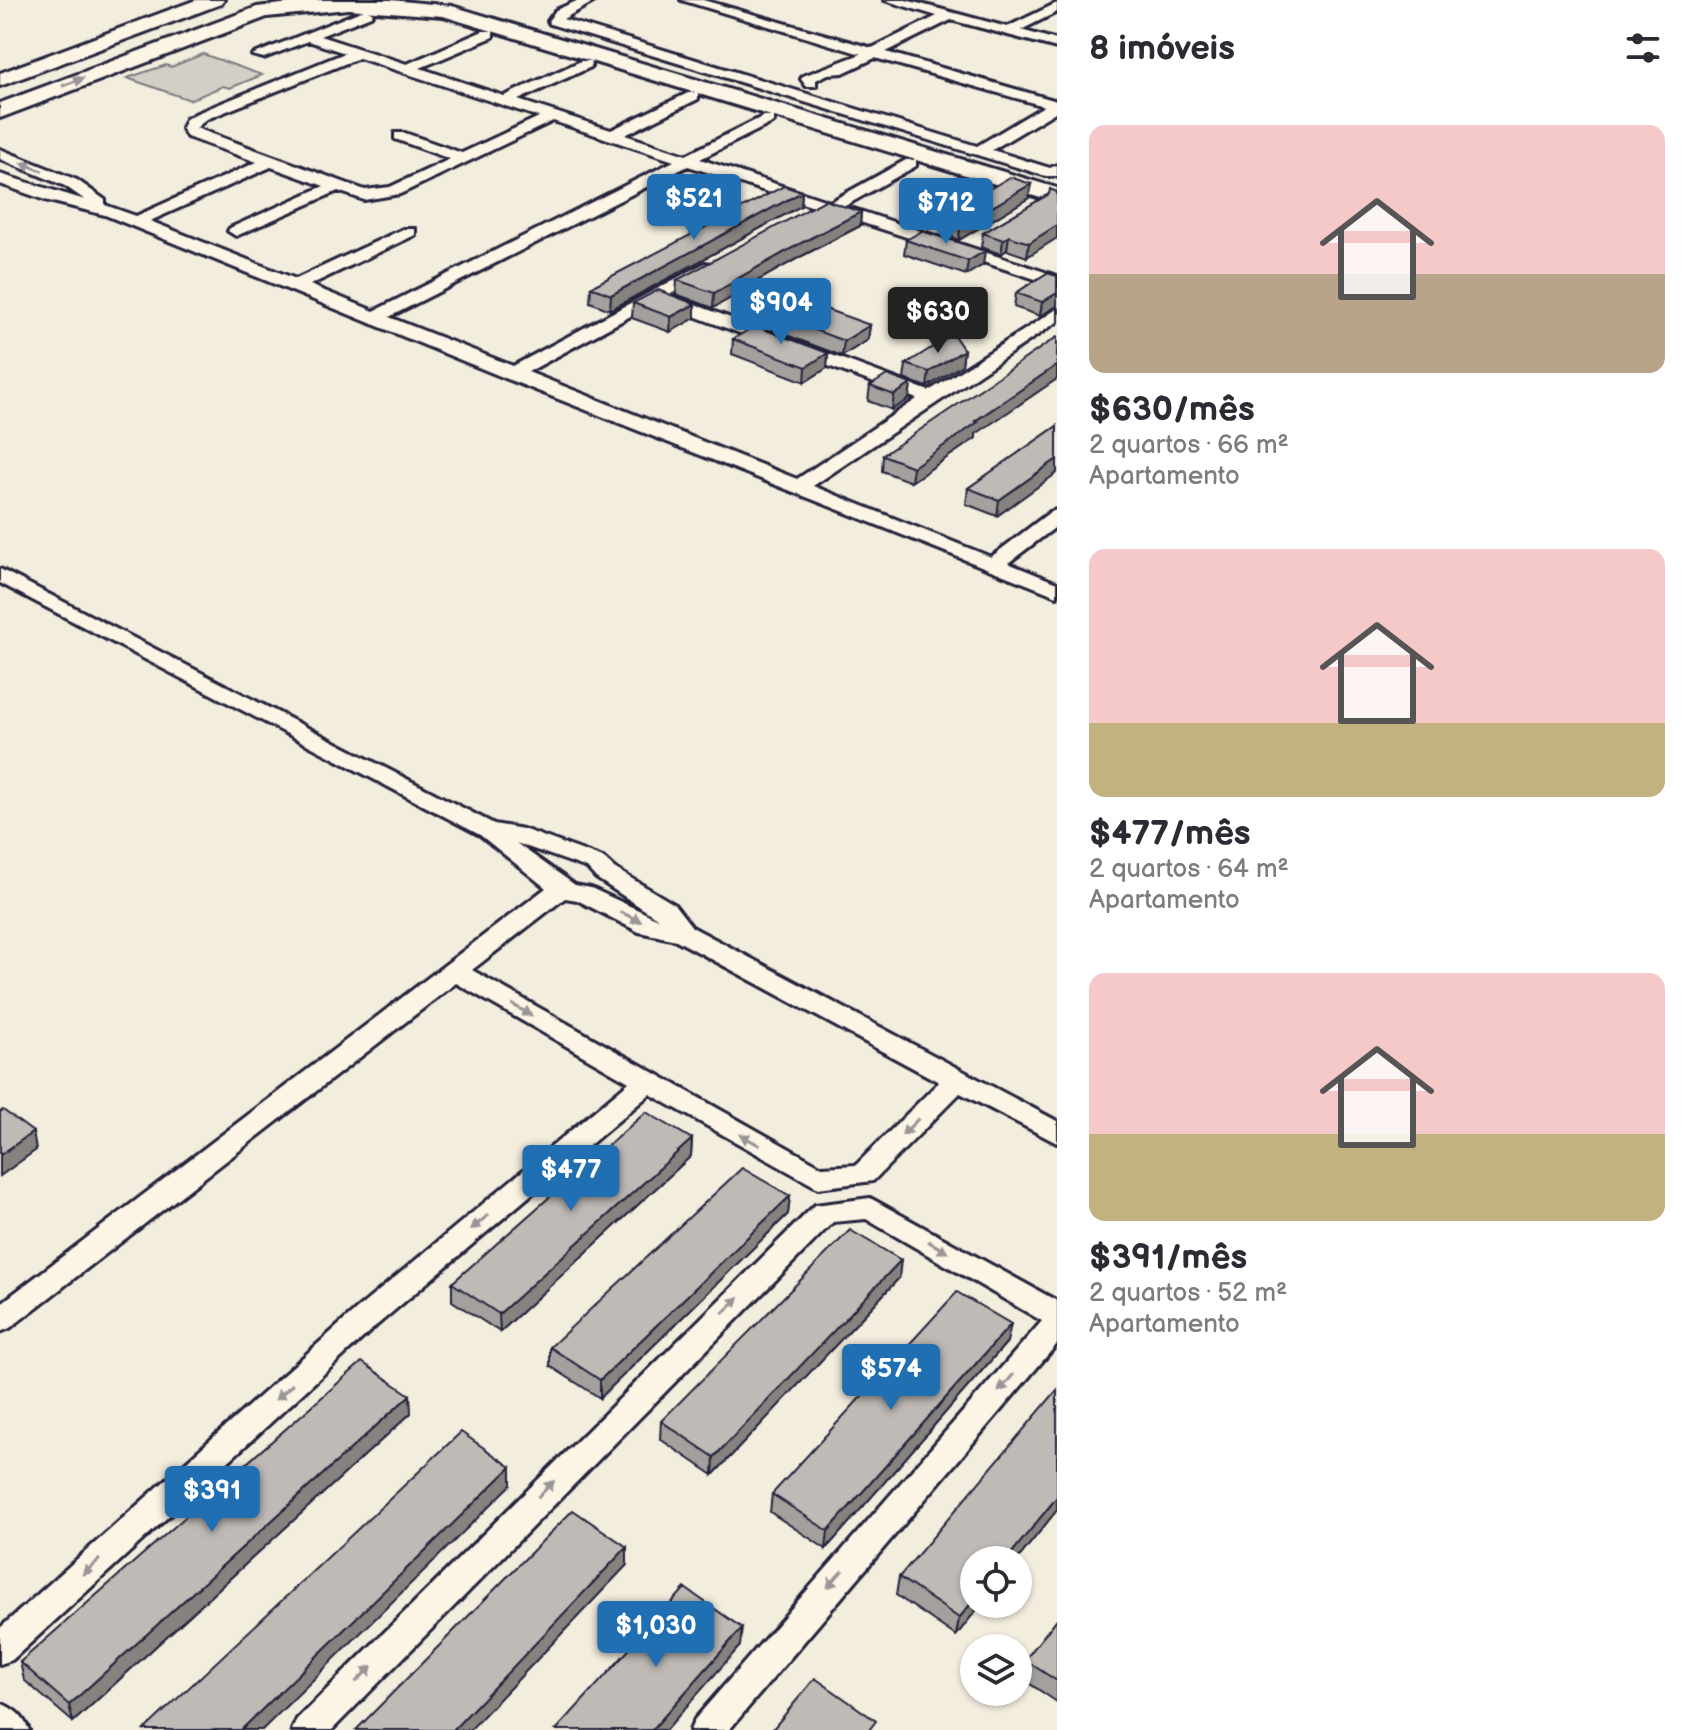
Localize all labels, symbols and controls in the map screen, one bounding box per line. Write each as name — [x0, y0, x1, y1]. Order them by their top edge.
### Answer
icon: filters — [1621, 26, 1665, 70]
text: 8 imóveis — [1089, 28, 1235, 69]
one-way arrow — [61, 75, 85, 88]
one-way arrow — [20, 160, 44, 173]
pin: $521 — [647, 174, 741, 242]
icon: home — [1305, 177, 1449, 321]
pin: $712 — [899, 178, 993, 246]
text: $521 — [665, 184, 723, 215]
text: $712 — [917, 188, 975, 219]
pin: $904 — [734, 278, 828, 346]
pin: $630 — [891, 287, 985, 355]
text: $904 — [749, 288, 813, 319]
text: $630 — [906, 297, 970, 328]
text: $630/mês — [1089, 389, 1255, 430]
text: 2 quartos · 66 m² — [1089, 430, 1289, 461]
text: Apartamento — [1089, 461, 1240, 492]
icon: home — [1305, 601, 1449, 745]
text: $477/mês — [1089, 813, 1251, 854]
text: 2 quartos · 64 m² — [1089, 854, 1289, 885]
text: Apartamento — [1089, 885, 1240, 916]
one-way arrow — [619, 910, 642, 924]
one-way arrow — [511, 1003, 533, 1017]
icon: home — [1305, 1025, 1449, 1169]
one-way arrow — [901, 1117, 920, 1136]
one-way arrow — [739, 1133, 761, 1147]
pin: $477 — [524, 1145, 618, 1213]
text: $477 — [540, 1155, 602, 1186]
one-way arrow — [470, 1213, 490, 1230]
text: $391/mês — [1089, 1237, 1247, 1278]
one-way arrow — [927, 1240, 949, 1254]
text: 2 quartos · 52 m² — [1089, 1278, 1287, 1309]
one-way arrow — [721, 1296, 740, 1315]
text: Apartamento — [1089, 1309, 1240, 1340]
pin: $574 — [844, 1344, 938, 1412]
text: $574 — [860, 1354, 922, 1385]
one-way arrow — [998, 1373, 1015, 1393]
one-way arrow — [274, 1383, 294, 1400]
pin: $391 — [165, 1466, 259, 1534]
text: $391 — [183, 1476, 241, 1507]
one-way arrow — [537, 1480, 555, 1499]
map controls — [960, 1546, 1032, 1706]
button: locate — [960, 1546, 1032, 1618]
one-way arrow — [82, 1557, 101, 1575]
one-way arrow — [827, 1570, 845, 1589]
pin: $1,030 — [591, 1601, 721, 1669]
text: $1,030 — [615, 1611, 697, 1642]
button: layers — [960, 1634, 1032, 1706]
one-way arrow — [354, 1665, 373, 1684]

